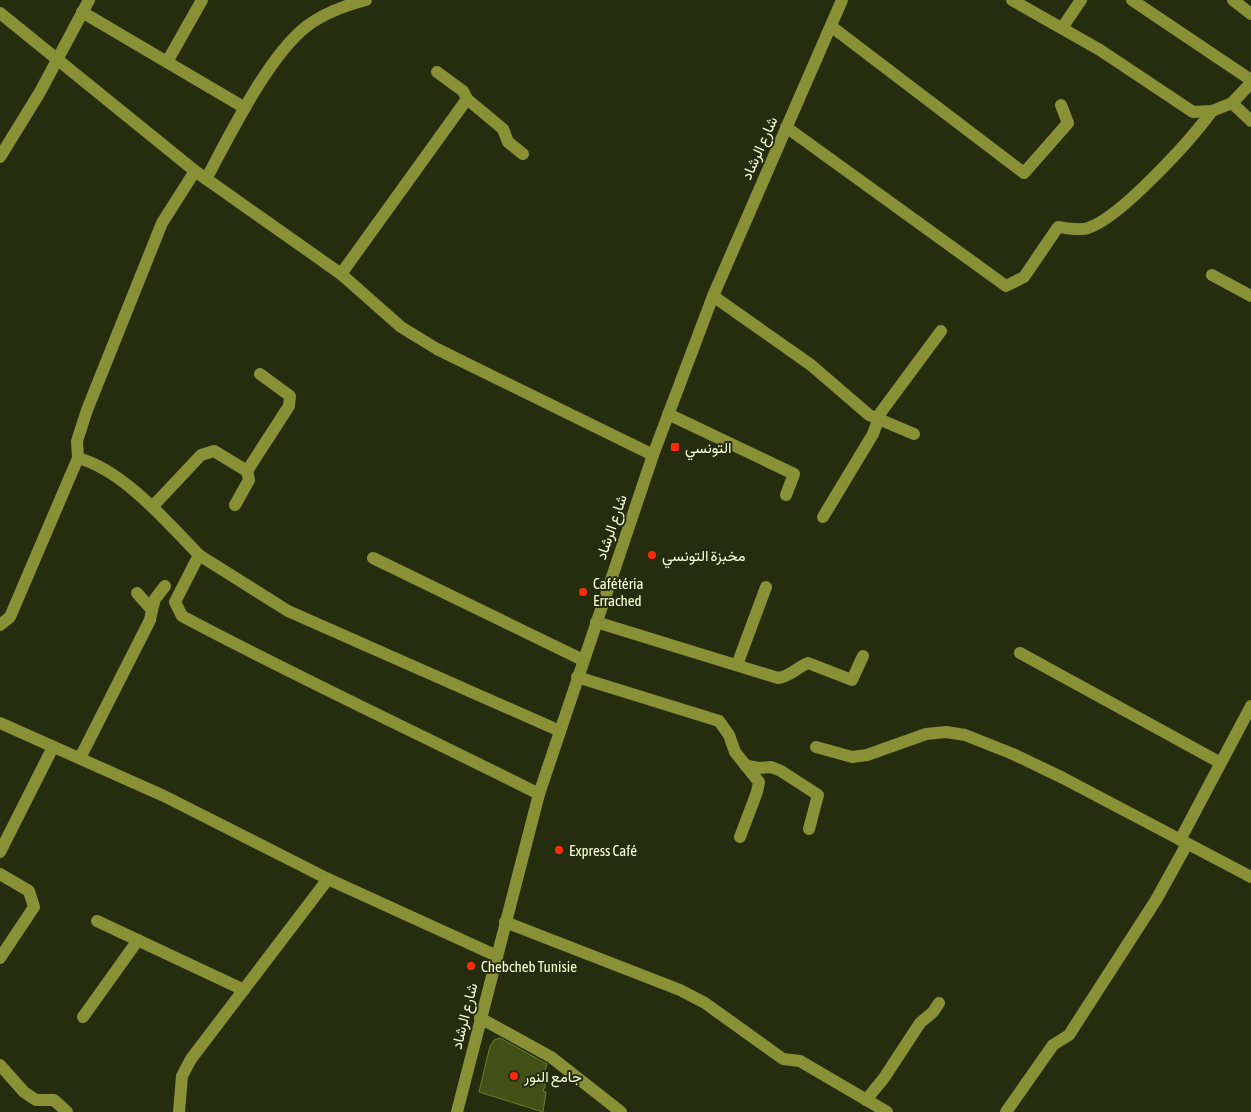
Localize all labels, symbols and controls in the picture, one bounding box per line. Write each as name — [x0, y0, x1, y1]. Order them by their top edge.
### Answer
street label: شارع الرشاد — [737, 114, 783, 184]
place label: التونسي — [685, 439, 732, 461]
marker: التونسي — [669, 441, 681, 453]
street label: شارع الرشاد — [592, 492, 633, 563]
place label: مخبزة التونسي — [662, 547, 746, 569]
marker: مخبزة التونسي — [646, 549, 658, 561]
place label: Cafétéria Errached — [593, 575, 644, 609]
marker: Cafétéria Errached — [577, 586, 589, 598]
place label: Express Café — [569, 842, 637, 859]
marker: Express Café — [553, 844, 565, 856]
place label: Chebcheb Tunisie — [481, 958, 577, 975]
marker: Chebcheb Tunisie — [465, 960, 477, 972]
street label: شارع الرشاد — [448, 981, 483, 1052]
place label: جامع النور — [523, 1068, 582, 1088]
marker: جامع النور — [508, 1070, 520, 1082]

